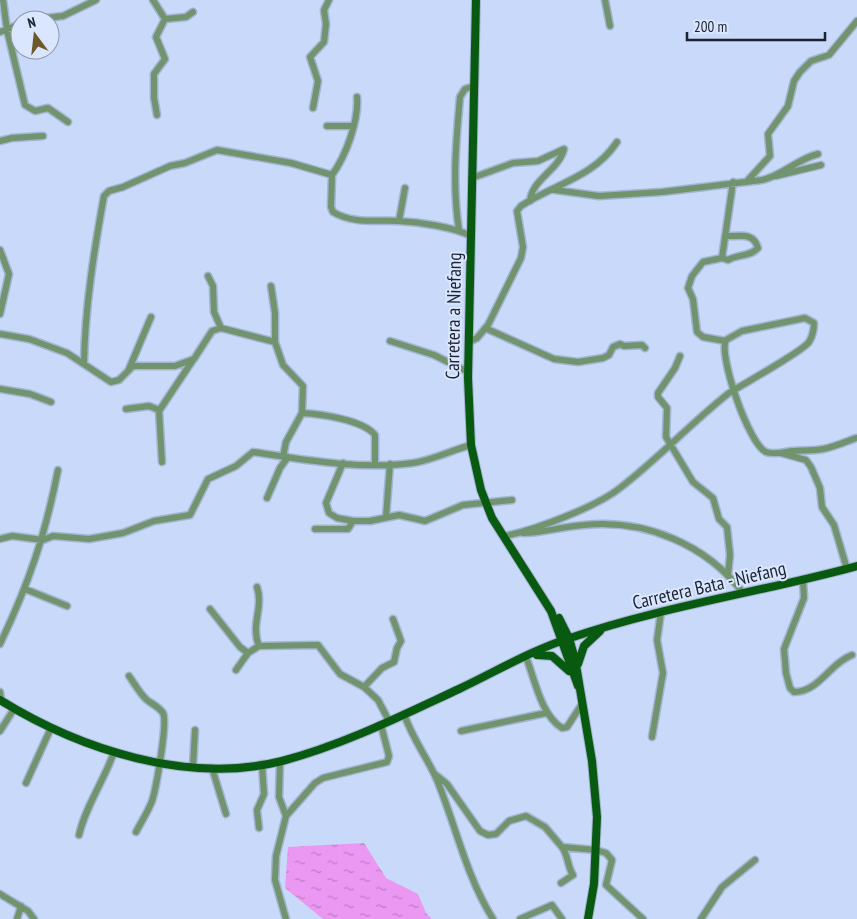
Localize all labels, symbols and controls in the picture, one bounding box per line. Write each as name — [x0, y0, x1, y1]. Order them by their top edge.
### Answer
north arrow — [10, 10, 60, 60]
scale bar — [687, 10, 824, 42]
text: N — [26, 13, 38, 32]
text: 200 m — [694, 17, 727, 36]
street label: Carretera a Niefang — [440, 252, 466, 380]
street label: Carretera Bata - Niefang — [630, 556, 788, 614]

